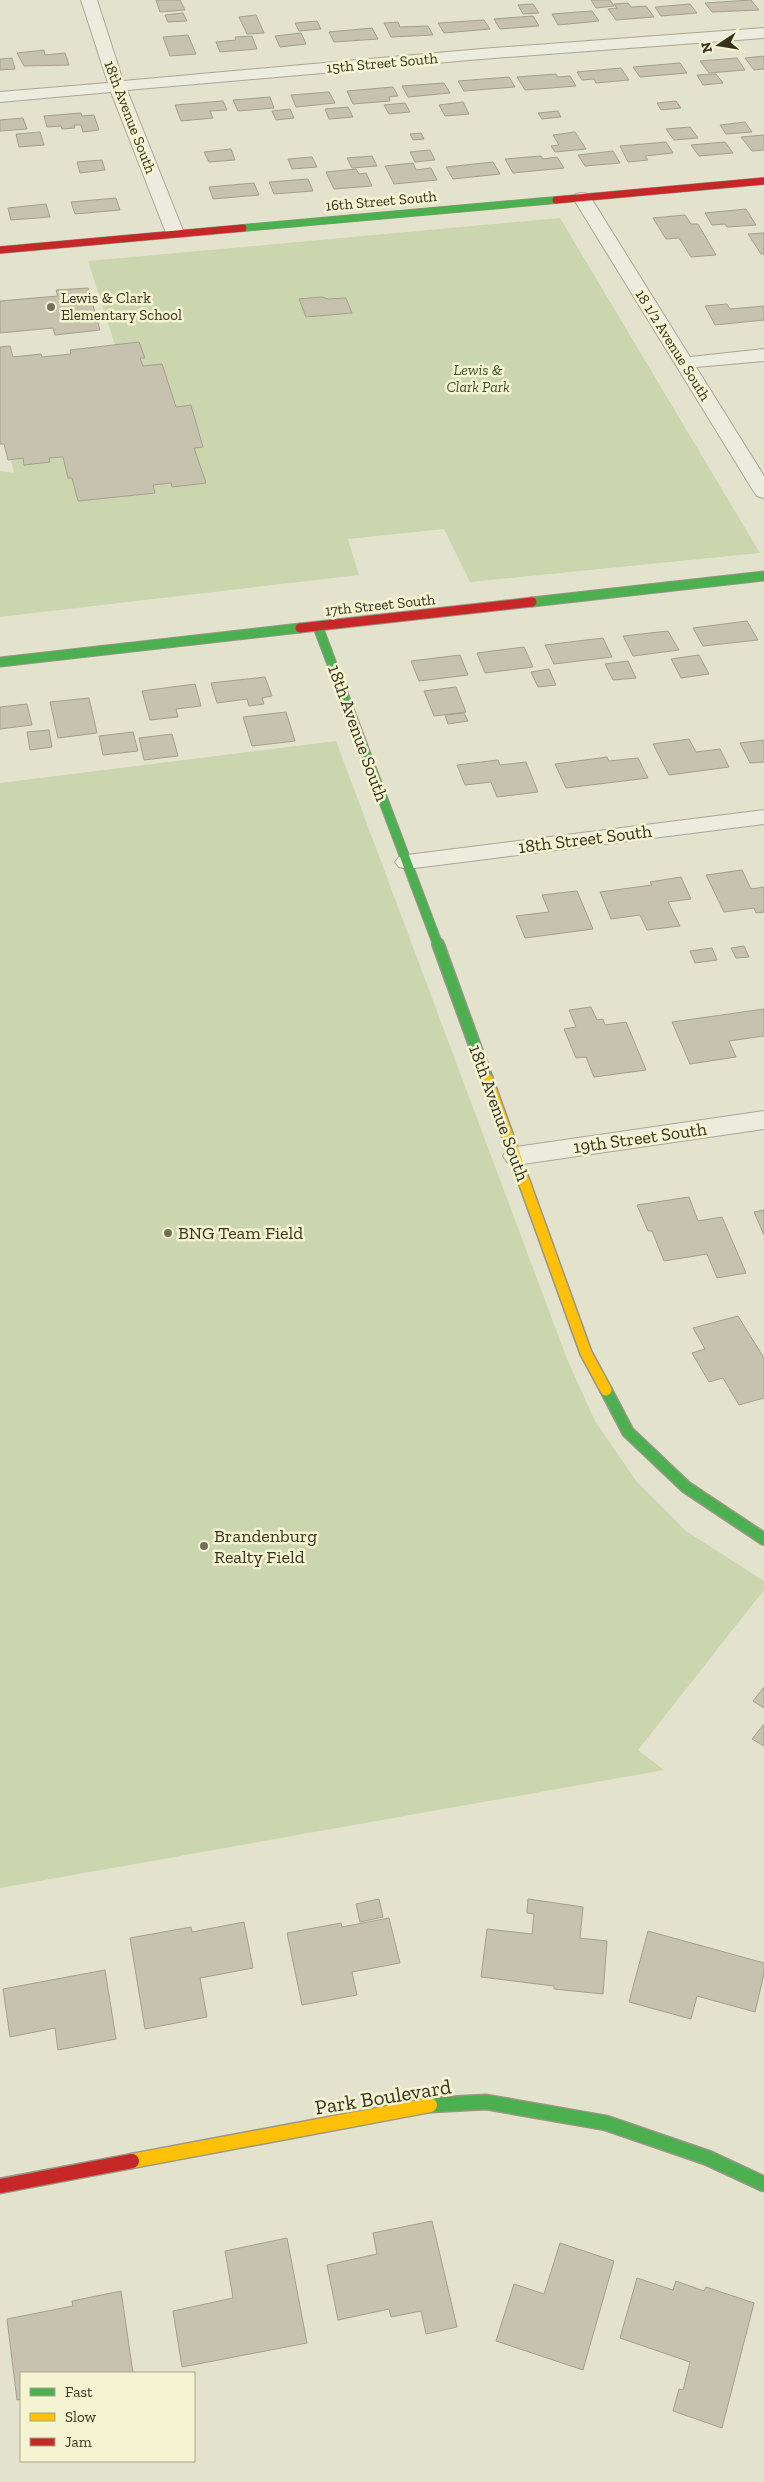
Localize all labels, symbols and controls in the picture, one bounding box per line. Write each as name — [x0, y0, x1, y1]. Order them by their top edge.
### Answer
north arrow — [694, 20, 744, 70]
text: N — [697, 40, 716, 55]
street label: 15th Street South — [326, 49, 439, 77]
street label: 18th Avenue South — [100, 58, 160, 177]
street label: 16th Street South — [324, 187, 438, 215]
street label: 18 1/2 Avenue South — [632, 286, 715, 404]
place label: Lewis & Clark Elementary School — [61, 289, 182, 324]
marker: Lewis & Clark Elementary School — [45, 301, 57, 313]
park label: Lewis & Clark Park — [446, 361, 510, 396]
street label: 17th Street South — [324, 590, 437, 620]
street label: 18th Avenue South — [323, 662, 393, 804]
street label: 18th Street South — [517, 820, 653, 858]
street label: 18th Avenue South — [464, 1042, 534, 1184]
street label: 19th Street South — [572, 1118, 708, 1158]
place label: BNG Team Field — [178, 1222, 303, 1244]
marker: BNG Team Field — [162, 1227, 174, 1239]
place label: Brandenburg Realty Field — [214, 1525, 317, 1568]
marker: Brandenburg Realty Field — [198, 1540, 210, 1552]
street label: Park Boulevard — [313, 2073, 453, 2120]
legend — [20, 2372, 195, 2462]
text: Fast — [65, 2383, 93, 2401]
text: Slow — [65, 2408, 97, 2426]
text: Jam — [65, 2433, 92, 2451]

